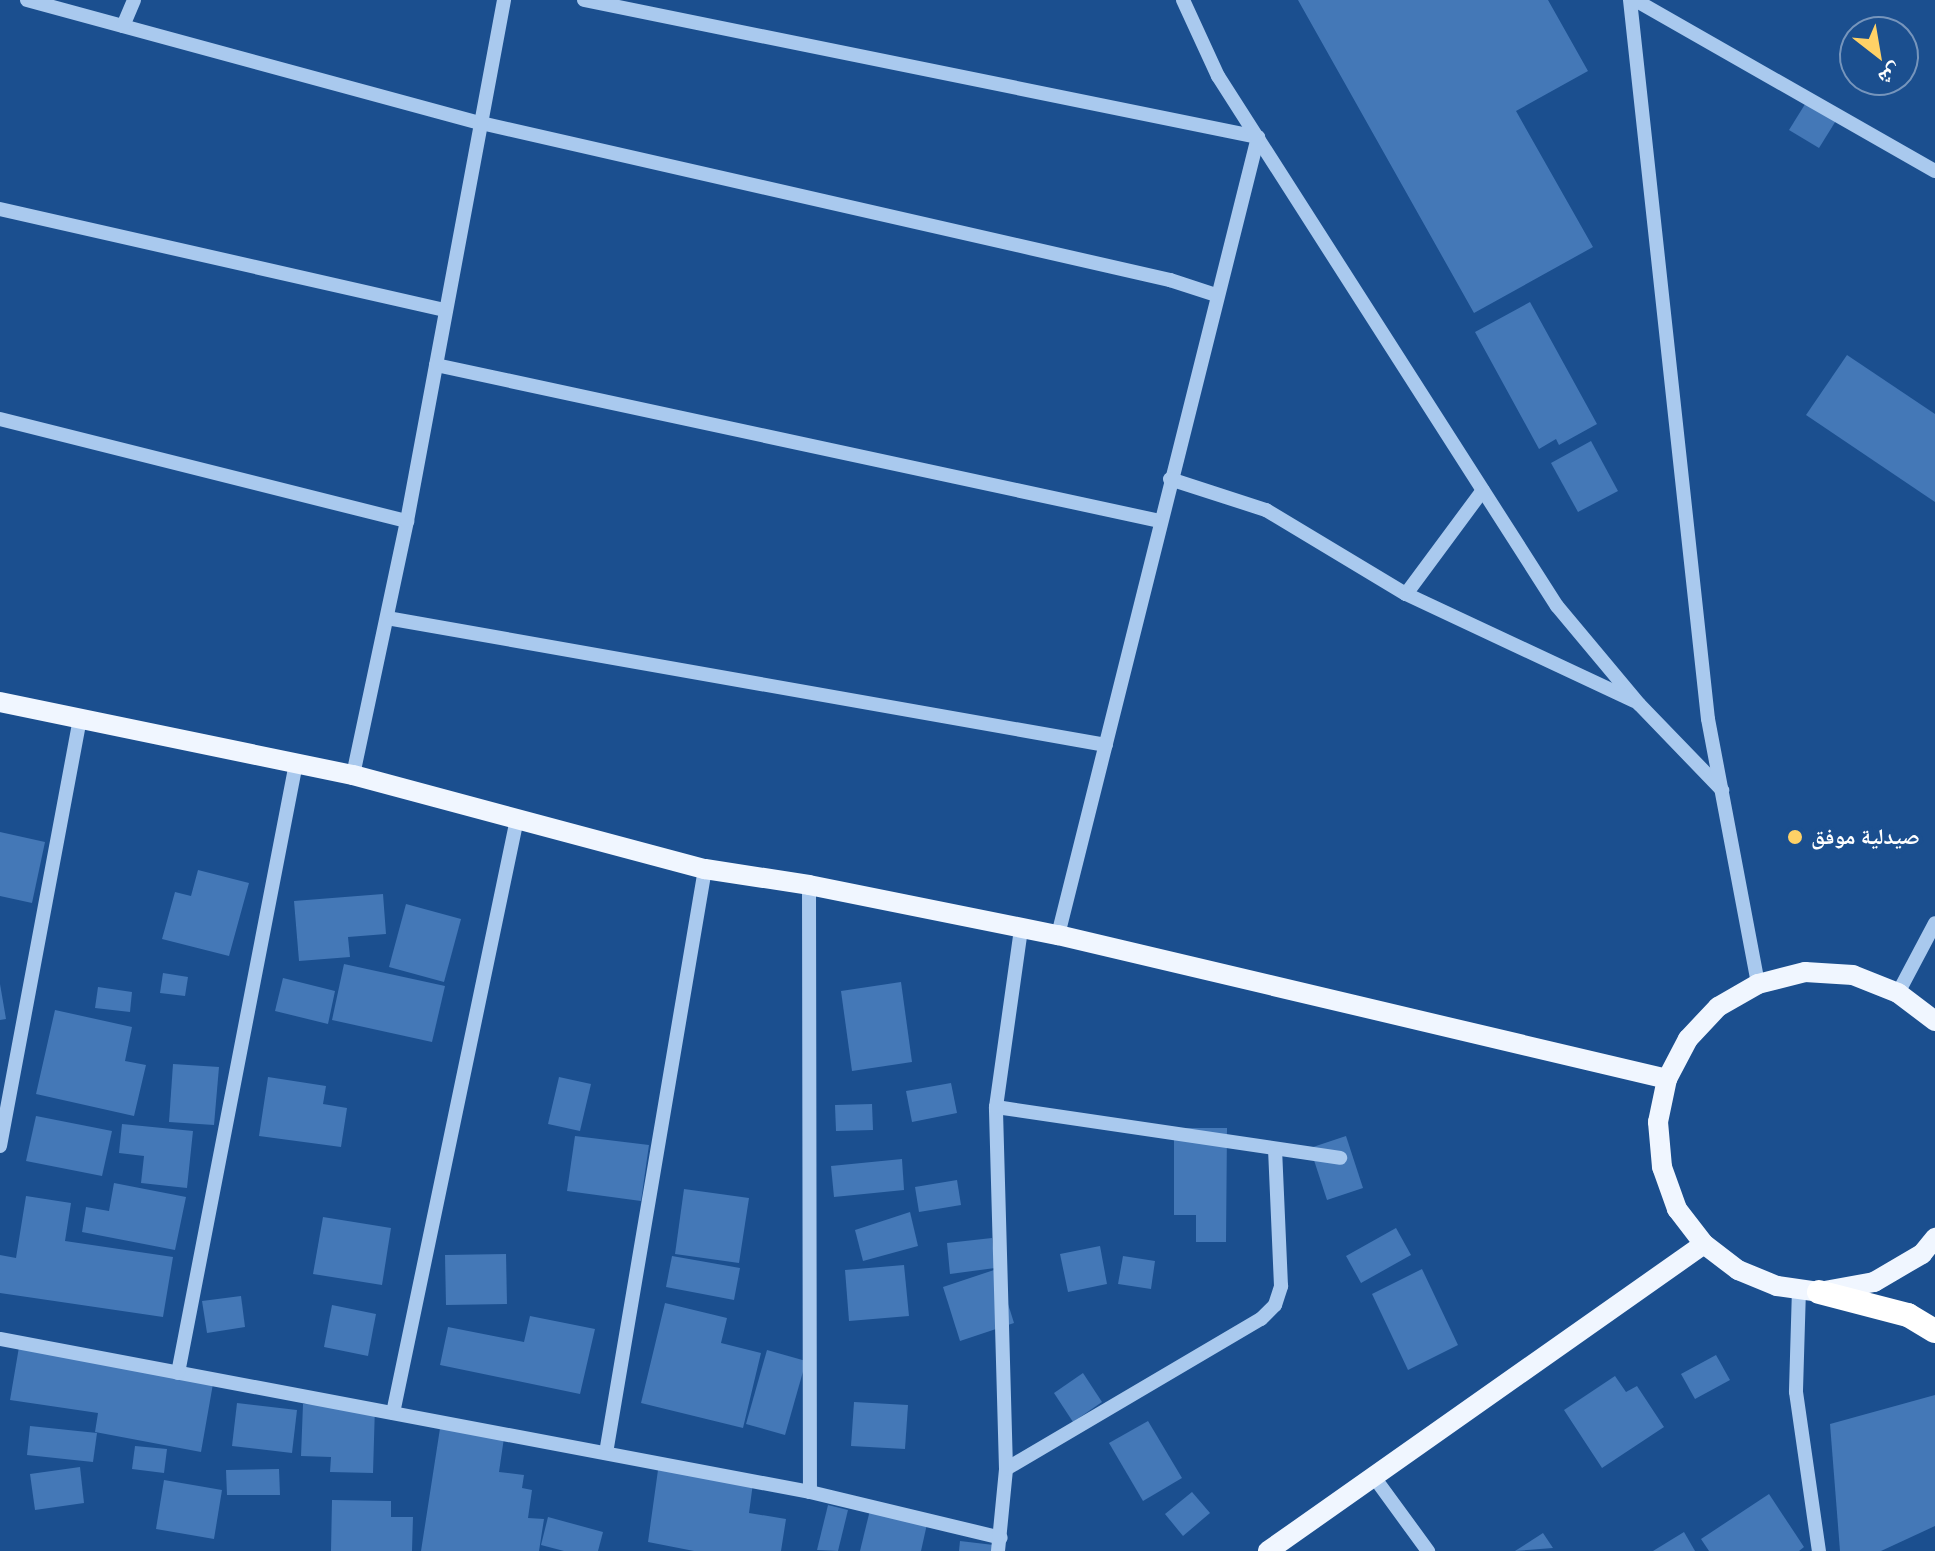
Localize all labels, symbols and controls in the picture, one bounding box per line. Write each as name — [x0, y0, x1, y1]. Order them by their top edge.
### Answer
north arrow — [1839, 16, 1919, 96]
text: ش — [1874, 58, 1908, 93]
place label: صيدلية موفق — [1811, 824, 1920, 850]
marker: صيدلية موفق — [1786, 828, 1804, 846]

